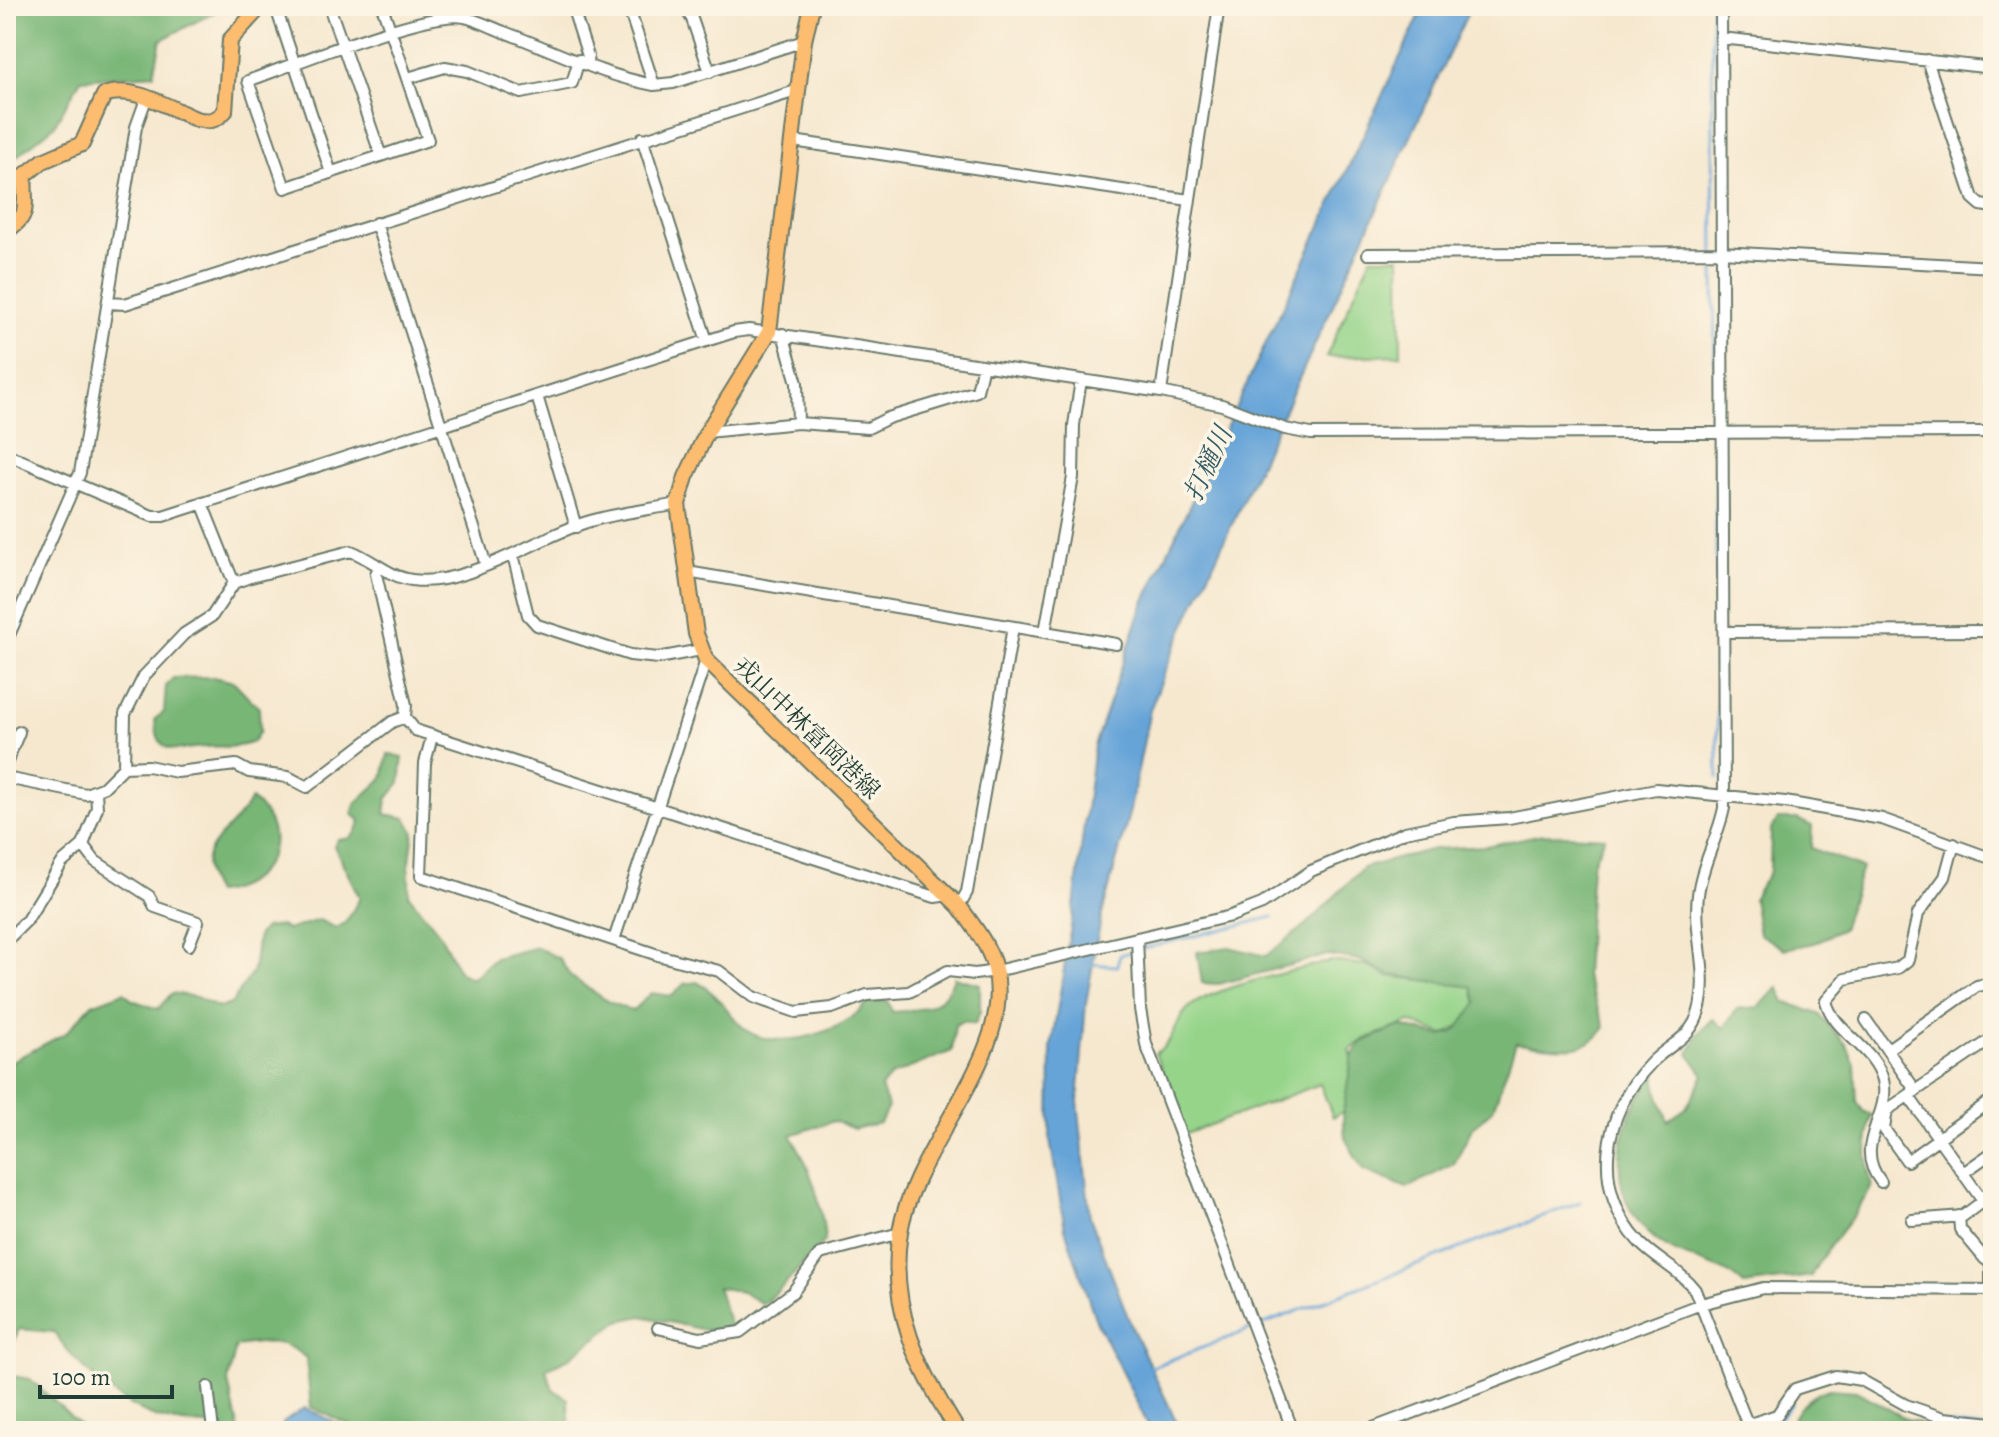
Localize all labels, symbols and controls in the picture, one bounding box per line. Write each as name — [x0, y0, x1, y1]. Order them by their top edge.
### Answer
water label: 打樋川 — [1176, 419, 1242, 507]
street label: 戎山中林富岡港線 — [727, 650, 887, 806]
scale bar — [40, 1349, 172, 1399]
text: 100 m — [52, 1361, 111, 1393]

